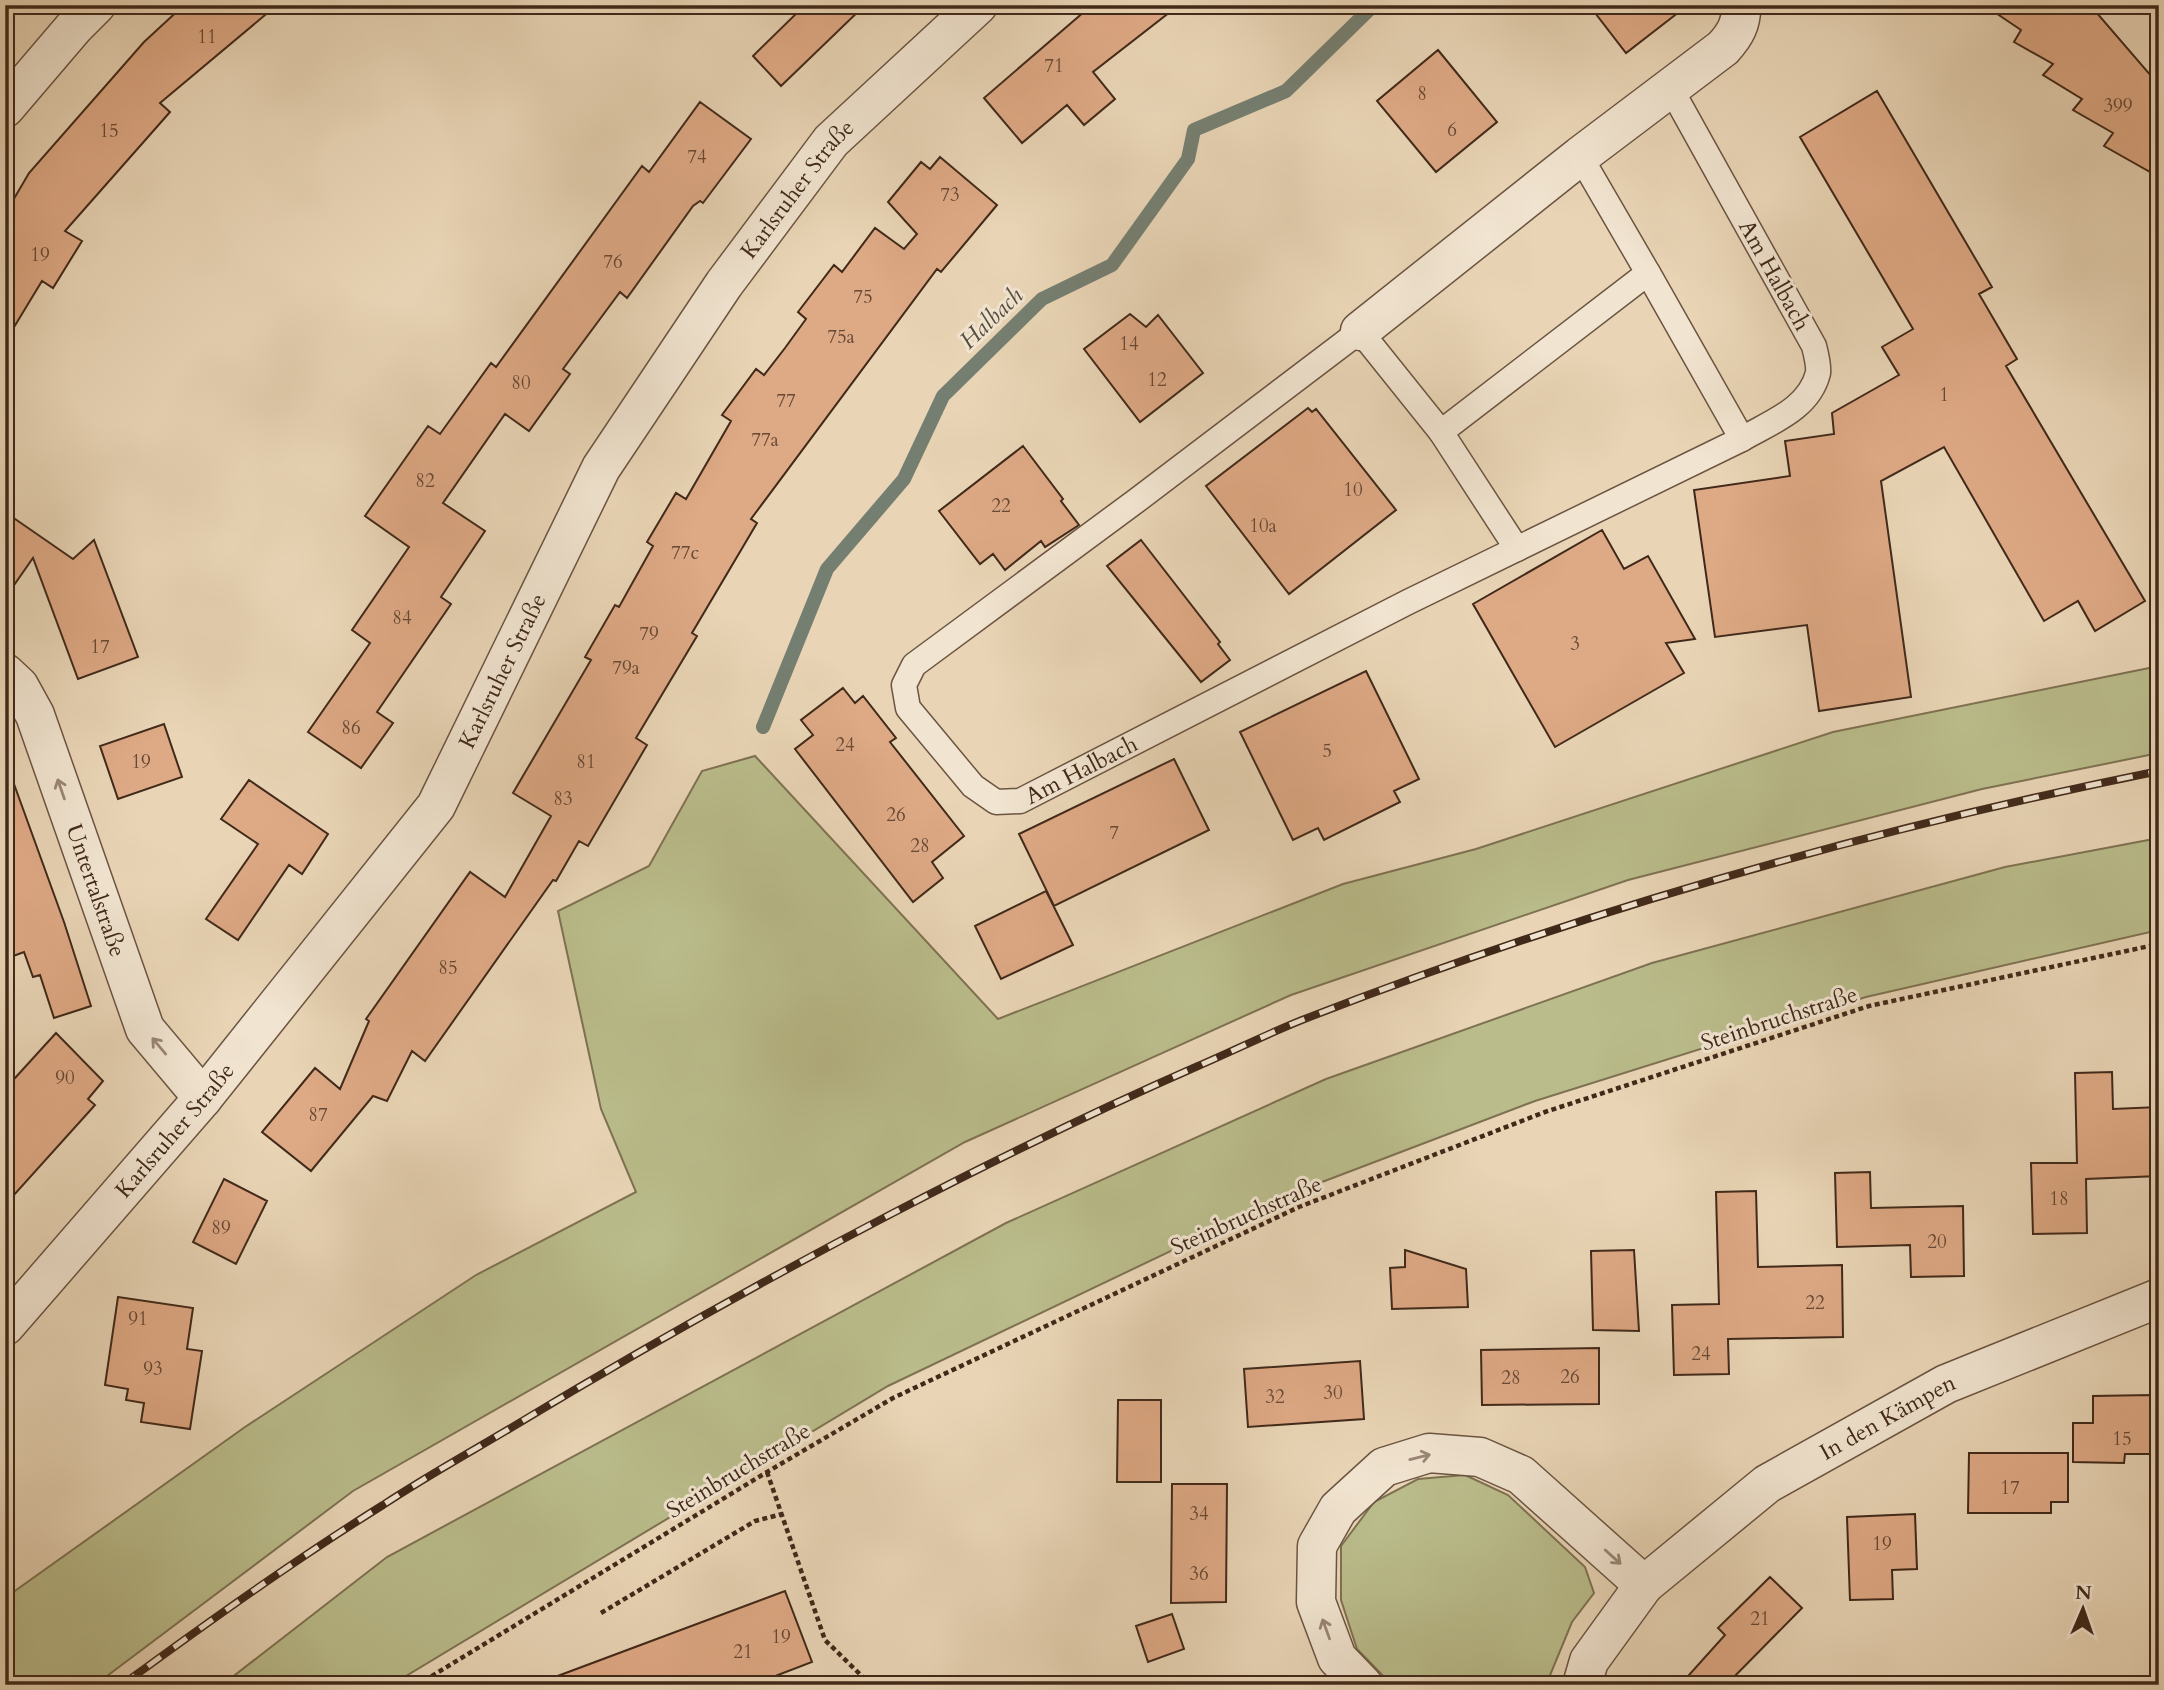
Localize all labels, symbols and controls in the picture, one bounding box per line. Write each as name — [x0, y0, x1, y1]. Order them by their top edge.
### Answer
house number: 11 — [197, 24, 217, 50]
house number: 71 — [1044, 53, 1064, 79]
house number: 8 — [1417, 81, 1427, 107]
house number: 399 — [2103, 93, 2133, 119]
street label: Karlsruher Straße — [733, 112, 861, 265]
house number: 6 — [1447, 117, 1457, 143]
house number: 15 — [99, 118, 119, 144]
house number: 74 — [687, 144, 707, 170]
house number: 73 — [940, 182, 960, 208]
street label: Am Halbach — [1731, 214, 1818, 337]
house number: 19 — [30, 242, 50, 268]
house number: 76 — [603, 249, 623, 275]
water label: Halbach — [952, 280, 1031, 357]
house number: 75 — [853, 284, 873, 310]
house number: 75a — [827, 324, 855, 350]
house number: 14 — [1119, 331, 1139, 357]
house number: 12 — [1147, 367, 1167, 393]
house number: 80 — [511, 370, 531, 396]
house number: 1 — [1939, 382, 1949, 408]
house number: 77 — [776, 388, 796, 414]
house number: 77a — [751, 427, 779, 453]
house number: 82 — [415, 468, 435, 494]
house number: 10 — [1343, 477, 1363, 503]
house number: 22 — [991, 493, 1011, 519]
house number: 10a — [1249, 513, 1277, 539]
house number: 77c — [671, 540, 699, 566]
street label: Karlsruher Straße — [451, 588, 553, 754]
house number: 84 — [392, 605, 412, 631]
house number: 79 — [639, 621, 659, 647]
house number: 3 — [1570, 631, 1580, 657]
house number: 17 — [90, 634, 110, 660]
house number: 79a — [612, 655, 640, 681]
house number: 86 — [341, 715, 361, 741]
street label: Am Halbach — [1020, 728, 1143, 812]
house number: 24 — [835, 732, 855, 758]
house number: 5 — [1322, 738, 1332, 764]
house number: 19 — [131, 749, 151, 775]
house number: 81 — [576, 749, 596, 775]
one-way arrow — [54, 778, 66, 800]
house number: 83 — [553, 786, 573, 812]
house number: 26 — [886, 802, 906, 828]
street label: Untertalstraße — [58, 820, 133, 961]
house number: 7 — [1109, 820, 1119, 846]
house number: 28 — [910, 833, 930, 859]
house number: 85 — [438, 955, 458, 981]
street label: Steinbruchstraße — [1697, 979, 1861, 1058]
one-way arrow — [152, 1037, 167, 1055]
street label: Karlsruher Straße — [108, 1056, 241, 1205]
house number: 90 — [55, 1065, 75, 1091]
house number: 87 — [308, 1102, 328, 1128]
street label: Steinbruchstraße — [1166, 1168, 1327, 1263]
house number: 18 — [2049, 1186, 2069, 1212]
house number: 89 — [211, 1215, 231, 1241]
house number: 20 — [1927, 1229, 1947, 1255]
house number: 22 — [1805, 1290, 1825, 1316]
house number: 91 — [128, 1306, 148, 1332]
house number: 24 — [1691, 1341, 1711, 1367]
house number: 93 — [143, 1356, 163, 1382]
house number: 26 — [1560, 1364, 1580, 1390]
house number: 28 — [1501, 1365, 1521, 1391]
street label: In den Kämpen — [1814, 1367, 1960, 1468]
house number: 30 — [1323, 1380, 1343, 1406]
house number: 32 — [1265, 1384, 1285, 1410]
street label: Steinbruchstraße — [661, 1415, 816, 1526]
house number: 15 — [2112, 1426, 2132, 1452]
one-way arrow — [1409, 1449, 1431, 1462]
house number: 17 — [2000, 1475, 2020, 1501]
house number: 34 — [1189, 1501, 1209, 1527]
house number: 19 — [1872, 1531, 1892, 1557]
one-way arrow — [1603, 1549, 1621, 1565]
house number: 36 — [1189, 1561, 1209, 1587]
north arrow — [2048, 1574, 2118, 1644]
text: N — [2075, 1580, 2093, 1606]
house number: 21 — [1750, 1606, 1770, 1632]
one-way arrow — [1319, 1618, 1331, 1640]
house number: 19 — [771, 1624, 791, 1650]
house number: 21 — [733, 1639, 753, 1665]

